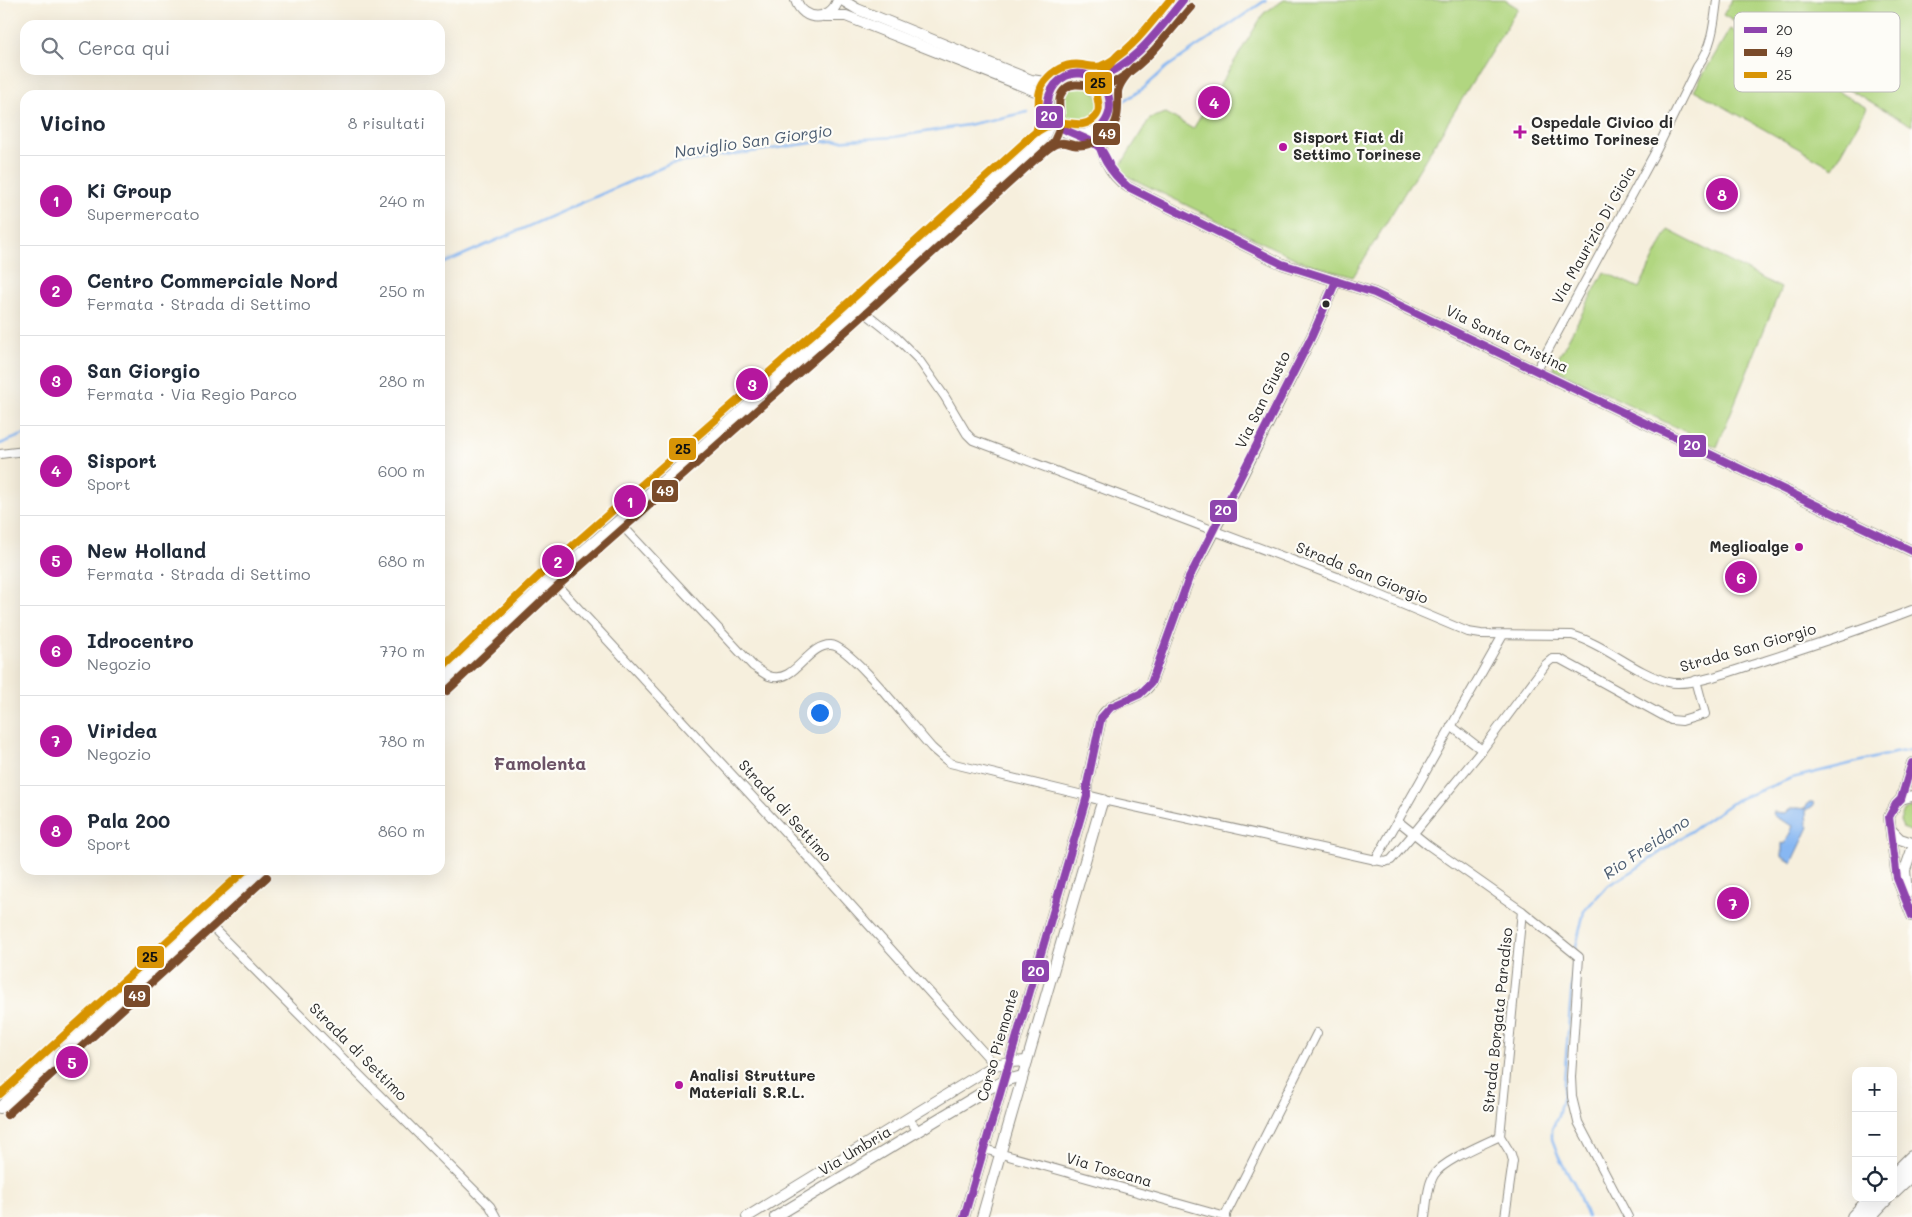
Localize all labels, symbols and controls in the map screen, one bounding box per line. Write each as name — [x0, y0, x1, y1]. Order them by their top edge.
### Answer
legend — [1734, 12, 1900, 92]
search box — [20, 20, 445, 75]
text: 20 — [1776, 20, 1793, 39]
icon: search — [38, 34, 66, 62]
text: Cerca qui — [78, 35, 170, 60]
text: 49 — [1776, 42, 1793, 61]
text: 25 — [1776, 65, 1792, 84]
line badge: 25 — [1084, 71, 1113, 95]
text: 25 — [1090, 73, 1106, 92]
pin: 4 — [1198, 83, 1230, 121]
line badge: 20 — [1035, 105, 1064, 129]
text: 20 — [1041, 106, 1057, 125]
text: Vicino — [40, 109, 105, 136]
text: 8 risultati — [348, 112, 425, 133]
place label: Ospedale Civico di Settimo Torinese — [1531, 112, 1674, 149]
water label: Naviglio San Giorgio — [673, 119, 834, 162]
line badge: 49 — [1092, 122, 1121, 146]
text: 49 — [1098, 124, 1116, 143]
marker: Ospedale Civico di Settimo Torinese — [1513, 125, 1527, 139]
place label: Sisport Fiat di Settimo Torinese — [1293, 127, 1421, 164]
marker: Sisport Fiat di Settimo Torinese — [1277, 141, 1289, 153]
street label: Via Maurizio Di Gioia — [1547, 162, 1639, 307]
pin: 8 — [1706, 175, 1738, 213]
text: Ki Group — [87, 178, 172, 203]
text: 1 — [52, 190, 60, 211]
text: 240 m — [379, 190, 425, 211]
text: Supermercato — [87, 203, 199, 224]
text: Centro Commerciale Nord — [87, 268, 338, 293]
text: 2 — [52, 280, 60, 301]
text: 250 m — [379, 280, 425, 301]
text: Fermata · Strada di Settimo — [87, 293, 310, 314]
unlabelled marker — [1321, 299, 1331, 309]
street label: Via Santa Cristina — [1443, 300, 1572, 377]
street label: Via San Giusto — [1230, 347, 1294, 452]
text: San Giorgio — [87, 358, 200, 383]
pin: 3 — [736, 365, 768, 403]
text: 3 — [51, 370, 61, 391]
text: 280 m — [379, 370, 425, 391]
text: Fermata · Via Regio Parco — [87, 383, 297, 404]
line badge: 20 — [1678, 434, 1707, 458]
text: 20 — [1684, 435, 1700, 454]
line badge: 25 — [668, 437, 697, 461]
text: 25 — [675, 439, 691, 458]
text: Sisport — [87, 448, 157, 473]
text: 4 — [51, 460, 61, 481]
text: 600 m — [378, 460, 425, 481]
text: Sport — [87, 473, 130, 494]
line badge: 49 — [651, 479, 679, 503]
text: 49 — [656, 481, 674, 500]
pin: 1 — [614, 482, 646, 520]
line badge: 20 — [1209, 499, 1238, 523]
text: 20 — [1215, 500, 1231, 519]
street label: Strada San Giorgio — [1293, 536, 1431, 608]
place label: Meglioalge — [1710, 536, 1789, 556]
text: New Holland — [87, 538, 206, 563]
marker: Meglioalge — [1793, 541, 1805, 553]
pin: 2 — [542, 542, 574, 580]
text: 5 — [51, 550, 61, 571]
text: 680 m — [378, 550, 425, 571]
pin: 6 — [1725, 558, 1757, 596]
text: Fermata · Strada di Settimo — [87, 563, 310, 584]
street label: Strada San Giorgio — [1677, 618, 1818, 676]
text: Idrocentro — [87, 628, 194, 653]
text: 6 — [51, 640, 61, 661]
text: 770 m — [379, 640, 425, 661]
text: Negozio — [87, 653, 151, 674]
your location — [807, 700, 833, 726]
text: Viridea — [87, 718, 157, 743]
text: 7 — [52, 730, 60, 751]
text: 780 m — [379, 730, 425, 751]
text: Negozio — [87, 743, 151, 764]
district label: Famolenta — [494, 751, 586, 775]
street label: Strada di Settimo — [735, 755, 837, 866]
text: Pala 200 — [87, 808, 170, 833]
water label: Rio Freidano — [1598, 810, 1693, 883]
text: 8 — [51, 820, 61, 841]
text: 860 m — [378, 820, 425, 841]
text: Sport — [87, 833, 130, 854]
pin: 7 — [1717, 884, 1749, 922]
street label: Strada Borgata Paradiso — [1477, 926, 1517, 1113]
line badge: 25 — [136, 945, 165, 969]
text: 25 — [142, 947, 158, 966]
line badge: 20 — [1021, 959, 1050, 983]
text: 20 — [1028, 961, 1044, 980]
line badge: 49 — [123, 984, 151, 1008]
text: 49 — [128, 986, 146, 1005]
street label: Corso Piemonte — [971, 986, 1023, 1103]
street label: Strada di Settimo — [305, 998, 412, 1105]
pin: 5 — [56, 1043, 88, 1081]
place label: Analisi Strutture Materiali S.R.L. — [689, 1065, 816, 1102]
map controls — [1852, 1067, 1897, 1202]
button: + — [1852, 1067, 1897, 1112]
marker: Analisi Strutture Materiali S.R.L. — [673, 1079, 685, 1091]
button: − — [1852, 1112, 1897, 1157]
street label: Via Umbria — [814, 1121, 895, 1180]
street label: Via Toscana — [1064, 1147, 1155, 1191]
button: locate — [1852, 1157, 1897, 1202]

